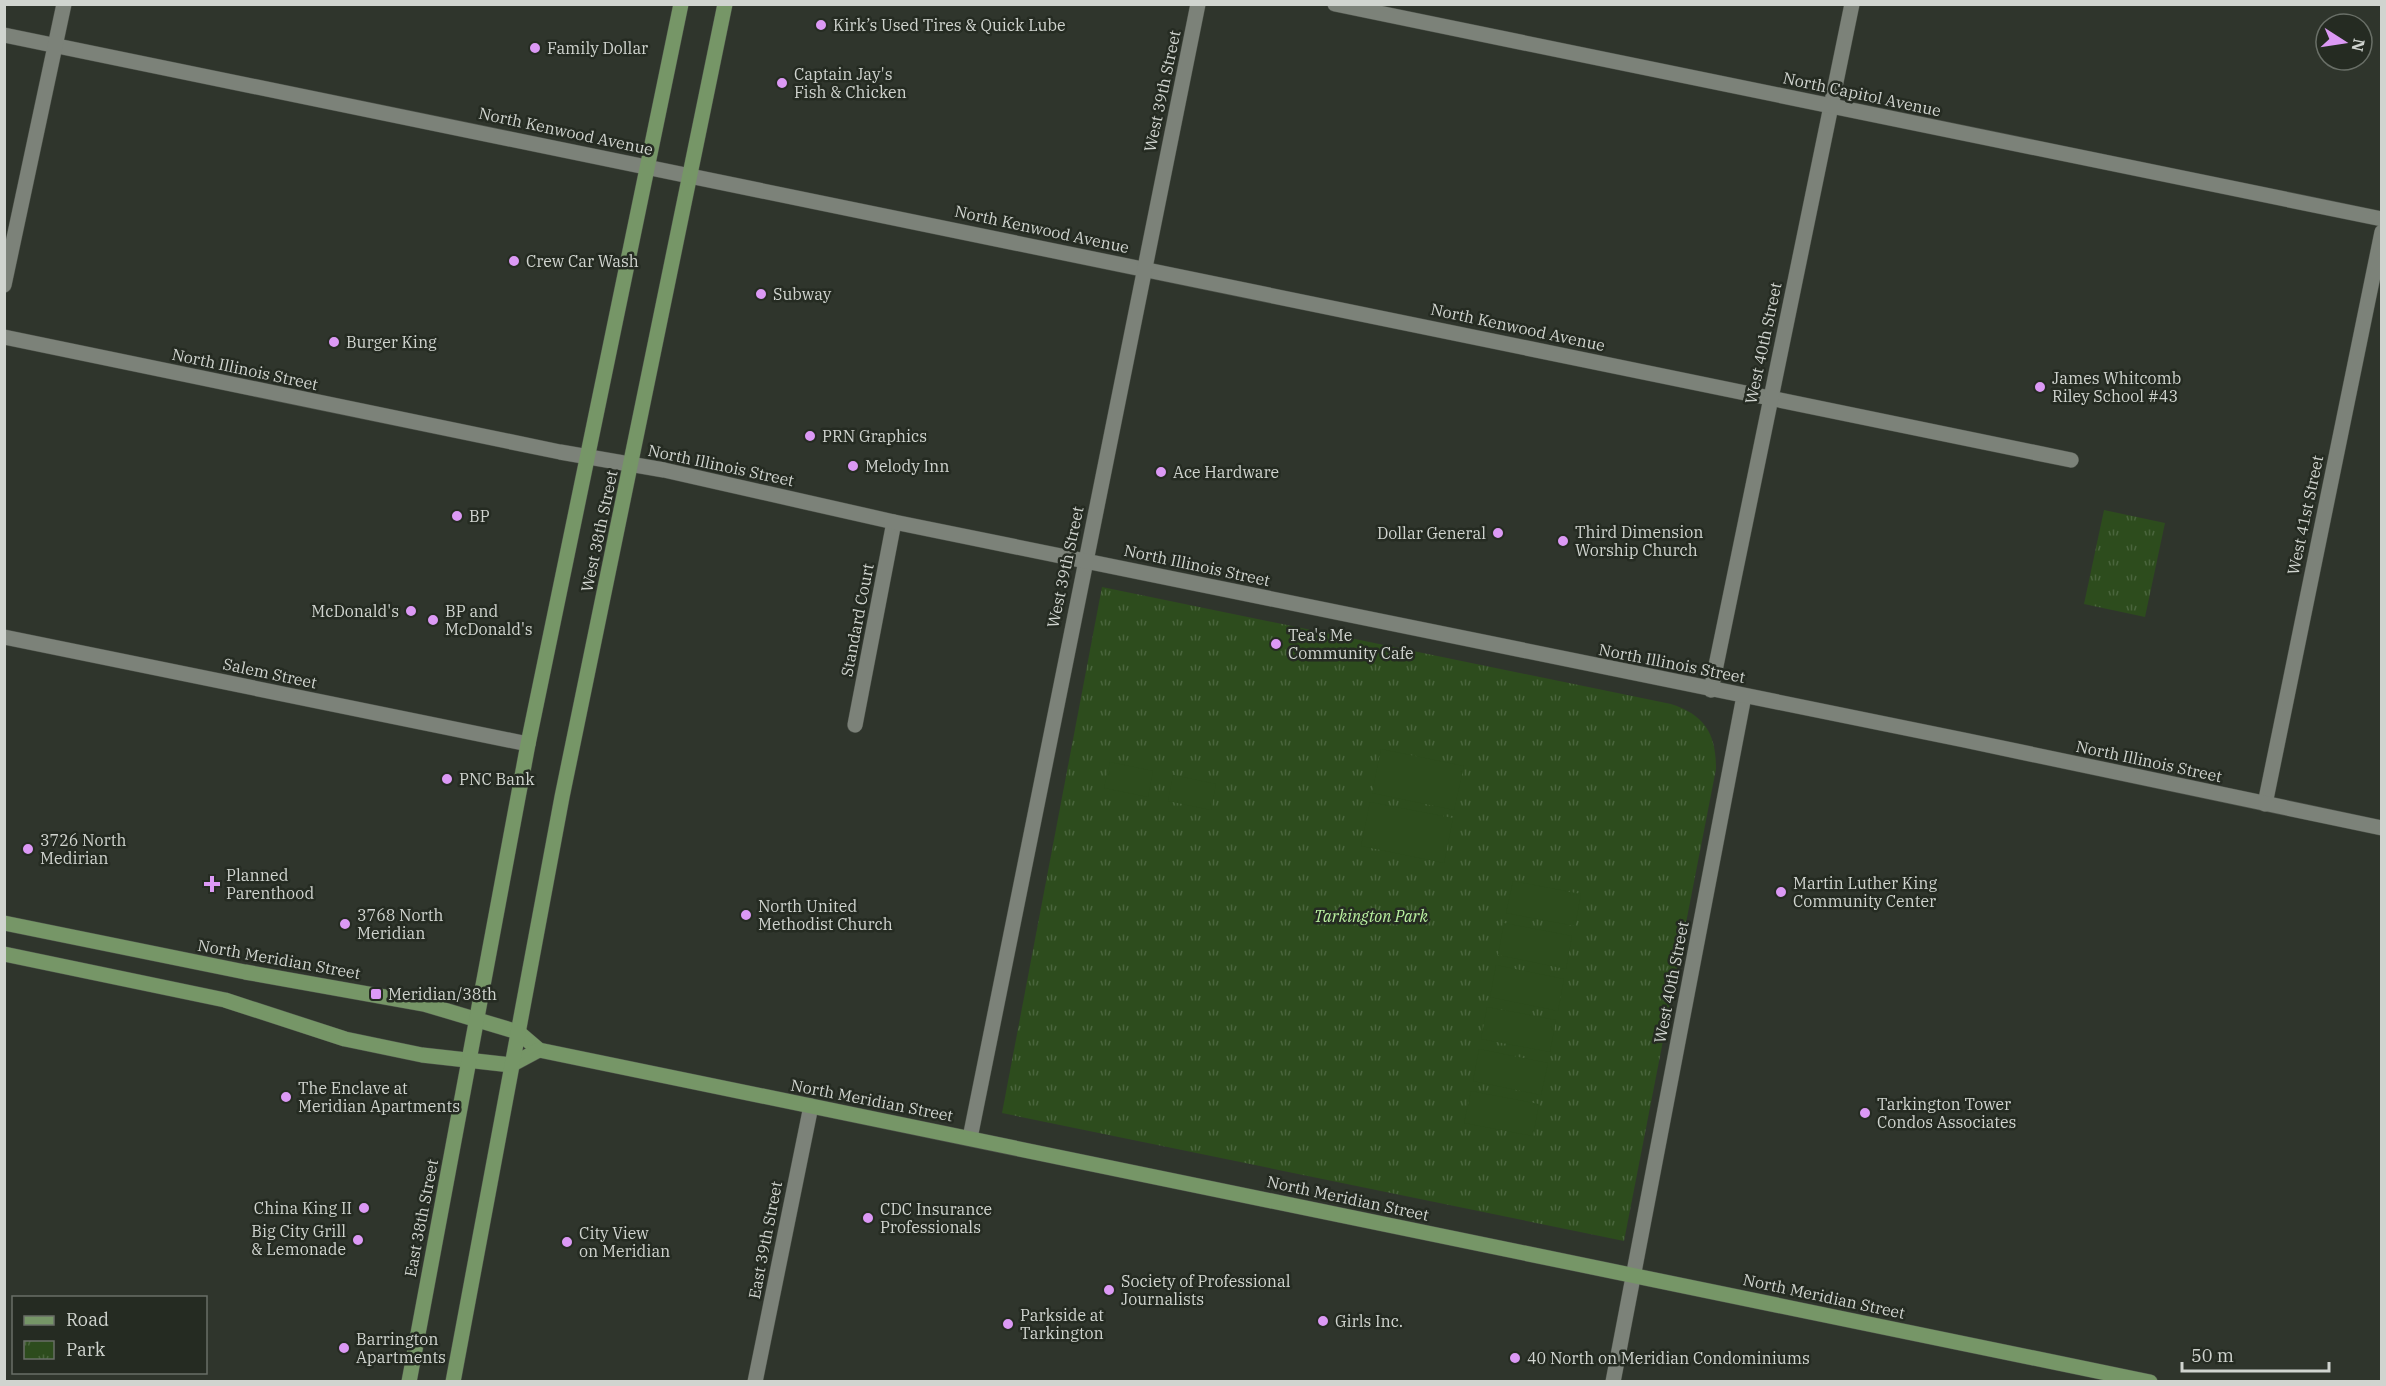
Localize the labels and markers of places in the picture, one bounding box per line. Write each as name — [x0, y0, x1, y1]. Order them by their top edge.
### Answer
place label: Kirk’s Used Tires & Quick Lube — [833, 15, 1066, 35]
marker: Kirk’s Used Tires & Quick Lube — [814, 18, 828, 32]
place label: Family Dollar — [547, 38, 648, 58]
marker: Family Dollar — [528, 41, 542, 55]
place label: Captain Jay's Fish & Chicken — [794, 64, 907, 102]
marker: Captain Jay's Fish & Chicken — [775, 76, 789, 90]
place label: Crew Car Wash — [526, 251, 639, 271]
marker: Crew Car Wash — [507, 254, 521, 268]
place label: Subway — [773, 284, 832, 304]
marker: Subway — [754, 287, 768, 301]
place label: Burger King — [346, 332, 437, 352]
marker: Burger King — [327, 335, 341, 349]
place label: James Whitcomb Riley School #43 — [2052, 368, 2181, 406]
marker: James Whitcomb Riley School #43 — [2033, 380, 2047, 394]
place label: PRN Graphics — [822, 426, 927, 446]
marker: PRN Graphics — [803, 429, 817, 443]
place label: Melody Inn — [865, 456, 949, 476]
marker: Melody Inn — [846, 459, 860, 473]
place label: Ace Hardware — [1173, 462, 1279, 482]
marker: Ace Hardware — [1154, 465, 1168, 479]
place label: BP — [469, 506, 490, 526]
marker: BP — [450, 509, 464, 523]
place label: Third Dimension Worship Church — [1575, 522, 1703, 560]
place label: Dollar General — [1377, 523, 1486, 543]
marker: Dollar General — [1491, 526, 1505, 540]
marker: Third Dimension Worship Church — [1556, 534, 1570, 548]
place label: McDonald's — [311, 601, 399, 621]
place label: BP and McDonald's — [445, 601, 533, 639]
marker: McDonald's — [404, 604, 418, 618]
marker: BP and McDonald's — [426, 613, 440, 627]
place label: Tea's Me Community Cafe — [1288, 625, 1414, 663]
marker: Tea's Me Community Cafe — [1269, 637, 1283, 651]
place label: PNC Bank — [459, 769, 535, 789]
marker: PNC Bank — [440, 772, 454, 786]
place label: 3726 North Medirian — [40, 830, 126, 868]
marker: 3726 North Medirian — [21, 842, 35, 856]
place label: Planned Parenthood — [226, 865, 314, 903]
place label: Martin Luther King Community Center — [1793, 873, 1937, 911]
marker: Planned Parenthood — [203, 875, 221, 893]
marker: Martin Luther King Community Center — [1774, 885, 1788, 899]
place label: North United Methodist Church — [758, 896, 893, 934]
place label: 3768 North Meridian — [357, 905, 443, 943]
marker: North United Methodist Church — [739, 908, 753, 922]
marker: 3768 North Meridian — [338, 917, 352, 931]
place label: Meridian/38th — [388, 984, 497, 1004]
marker: Meridian/38th — [369, 987, 383, 1001]
place label: The Enclave at Meridian Apartments — [298, 1078, 460, 1116]
marker: The Enclave at Meridian Apartments — [279, 1090, 293, 1104]
place label: Tarkington Tower Condos Associates — [1877, 1094, 2016, 1132]
marker: Tarkington Tower Condos Associates — [1858, 1106, 1872, 1120]
place label: China King II — [254, 1198, 352, 1218]
place label: CDC Insurance Professionals — [880, 1199, 992, 1237]
marker: China King II — [357, 1201, 371, 1215]
marker: CDC Insurance Professionals — [861, 1211, 875, 1225]
place label: Big City Grill & Lemonade — [251, 1221, 346, 1259]
place label: City View on Meridian — [579, 1223, 670, 1261]
marker: Big City Grill & Lemonade — [351, 1233, 365, 1247]
marker: City View on Meridian — [560, 1235, 574, 1249]
place label: Society of Professional Journalists — [1121, 1271, 1291, 1309]
marker: Society of Professional Journalists — [1102, 1283, 1116, 1297]
place label: Parkside at Tarkington — [1020, 1305, 1104, 1343]
place label: Girls Inc. — [1335, 1311, 1403, 1331]
marker: Girls Inc. — [1316, 1314, 1330, 1328]
marker: Parkside at Tarkington — [1001, 1317, 1015, 1331]
place label: Barrington Apartments — [356, 1329, 446, 1367]
marker: Barrington Apartments — [337, 1341, 351, 1355]
place label: 40 North on Meridian Condominiums — [1527, 1348, 1810, 1368]
marker: 40 North on Meridian Condominiums — [1508, 1351, 1522, 1365]

